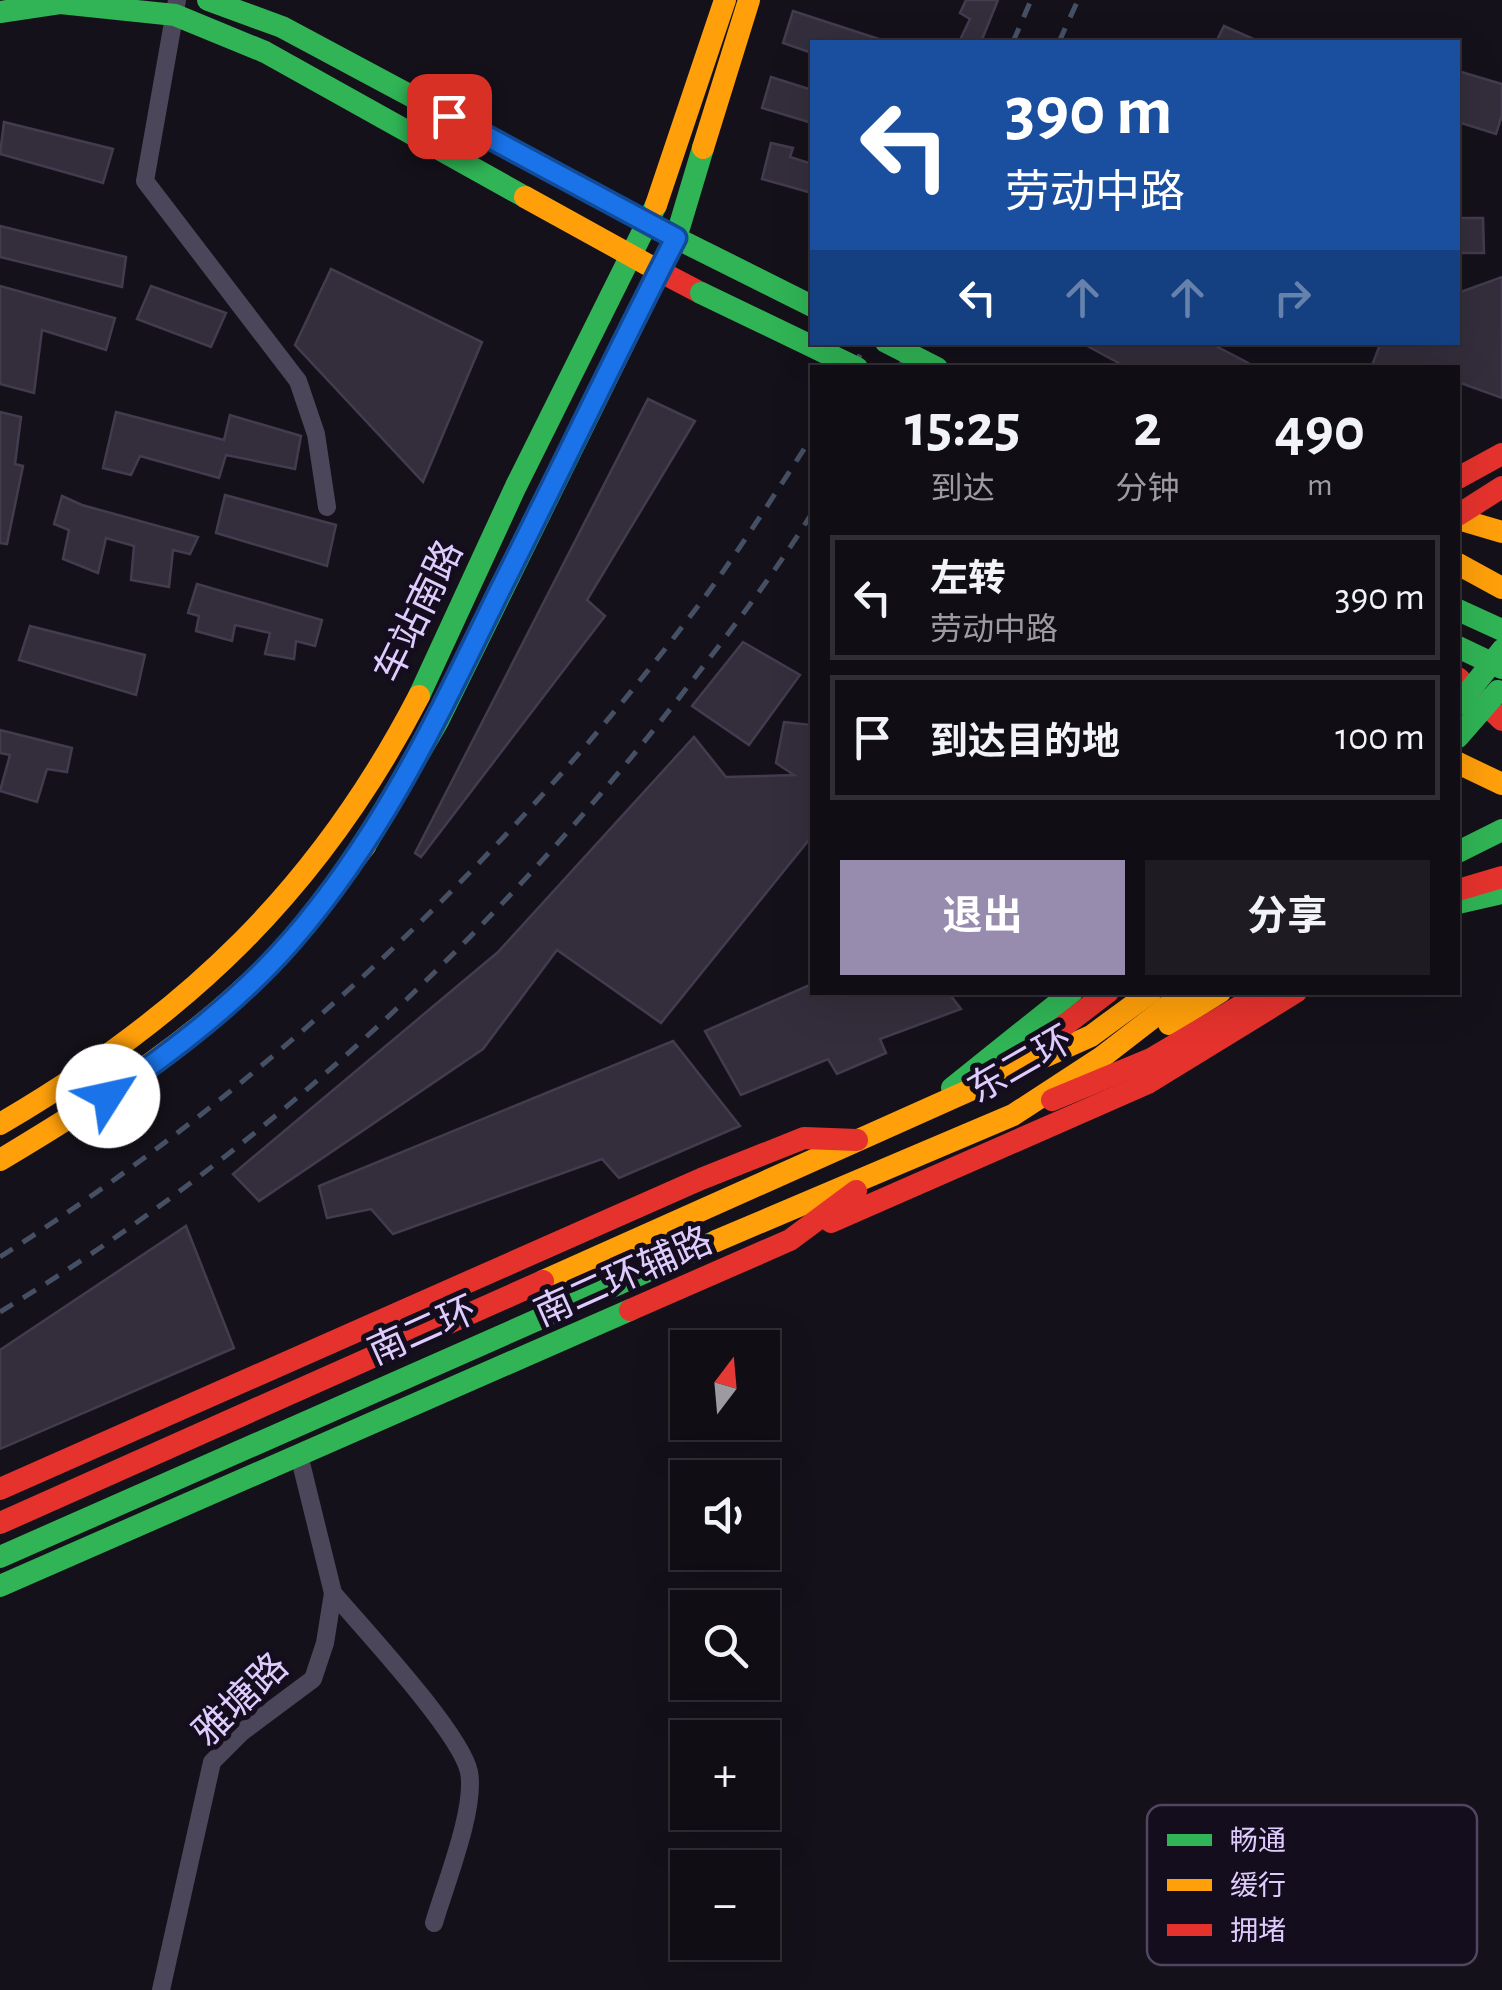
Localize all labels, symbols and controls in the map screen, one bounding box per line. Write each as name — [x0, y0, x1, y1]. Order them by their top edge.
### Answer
pin — [407, 74, 492, 159]
text: 390 m — [1005, 77, 1173, 147]
icon: left — [840, 80, 970, 210]
icon: arrive — [422, 89, 477, 144]
text: 劳动中路 — [1005, 171, 1185, 216]
icon: left — [950, 270, 1005, 325]
icon: ahead — [1055, 270, 1110, 325]
icon: ahead — [1160, 270, 1215, 325]
icon: right — [1265, 270, 1320, 325]
text: 15:25 — [905, 397, 1020, 457]
text: 2 — [1133, 397, 1162, 457]
text: 490 — [1275, 401, 1365, 461]
text: m — [1307, 469, 1333, 501]
text: 到达 — [931, 473, 995, 505]
text: 分钟 — [1115, 473, 1180, 505]
street label: 车站南路 — [367, 534, 470, 689]
text: 左转 — [930, 561, 1006, 599]
icon: left — [845, 570, 900, 625]
text: 390 m — [1335, 579, 1425, 617]
text: 劳动中路 — [930, 614, 1058, 646]
icon: arrive — [845, 710, 900, 765]
text: 100 m — [1335, 719, 1425, 757]
text: 到达目的地 — [930, 724, 1120, 762]
button: 退出 — [840, 860, 1125, 975]
button: 分享 — [1145, 860, 1430, 975]
street label: 东二环 — [961, 1018, 1080, 1111]
position arrow — [56, 1044, 160, 1148]
street label: 南二环辅路 — [528, 1220, 718, 1334]
street label: 南二环 — [362, 1289, 483, 1372]
north arrow — [670, 1330, 780, 1440]
map controls — [670, 1330, 780, 1960]
button: sound — [670, 1460, 780, 1570]
button: search — [670, 1590, 780, 1700]
street label: 雅塘路 — [185, 1645, 296, 1754]
button: + — [670, 1720, 780, 1830]
legend — [1147, 1805, 1477, 1965]
text: 畅通 — [1230, 1826, 1286, 1856]
button: − — [670, 1850, 780, 1960]
text: 缓行 — [1230, 1871, 1286, 1901]
text: 拥堵 — [1230, 1916, 1286, 1946]

